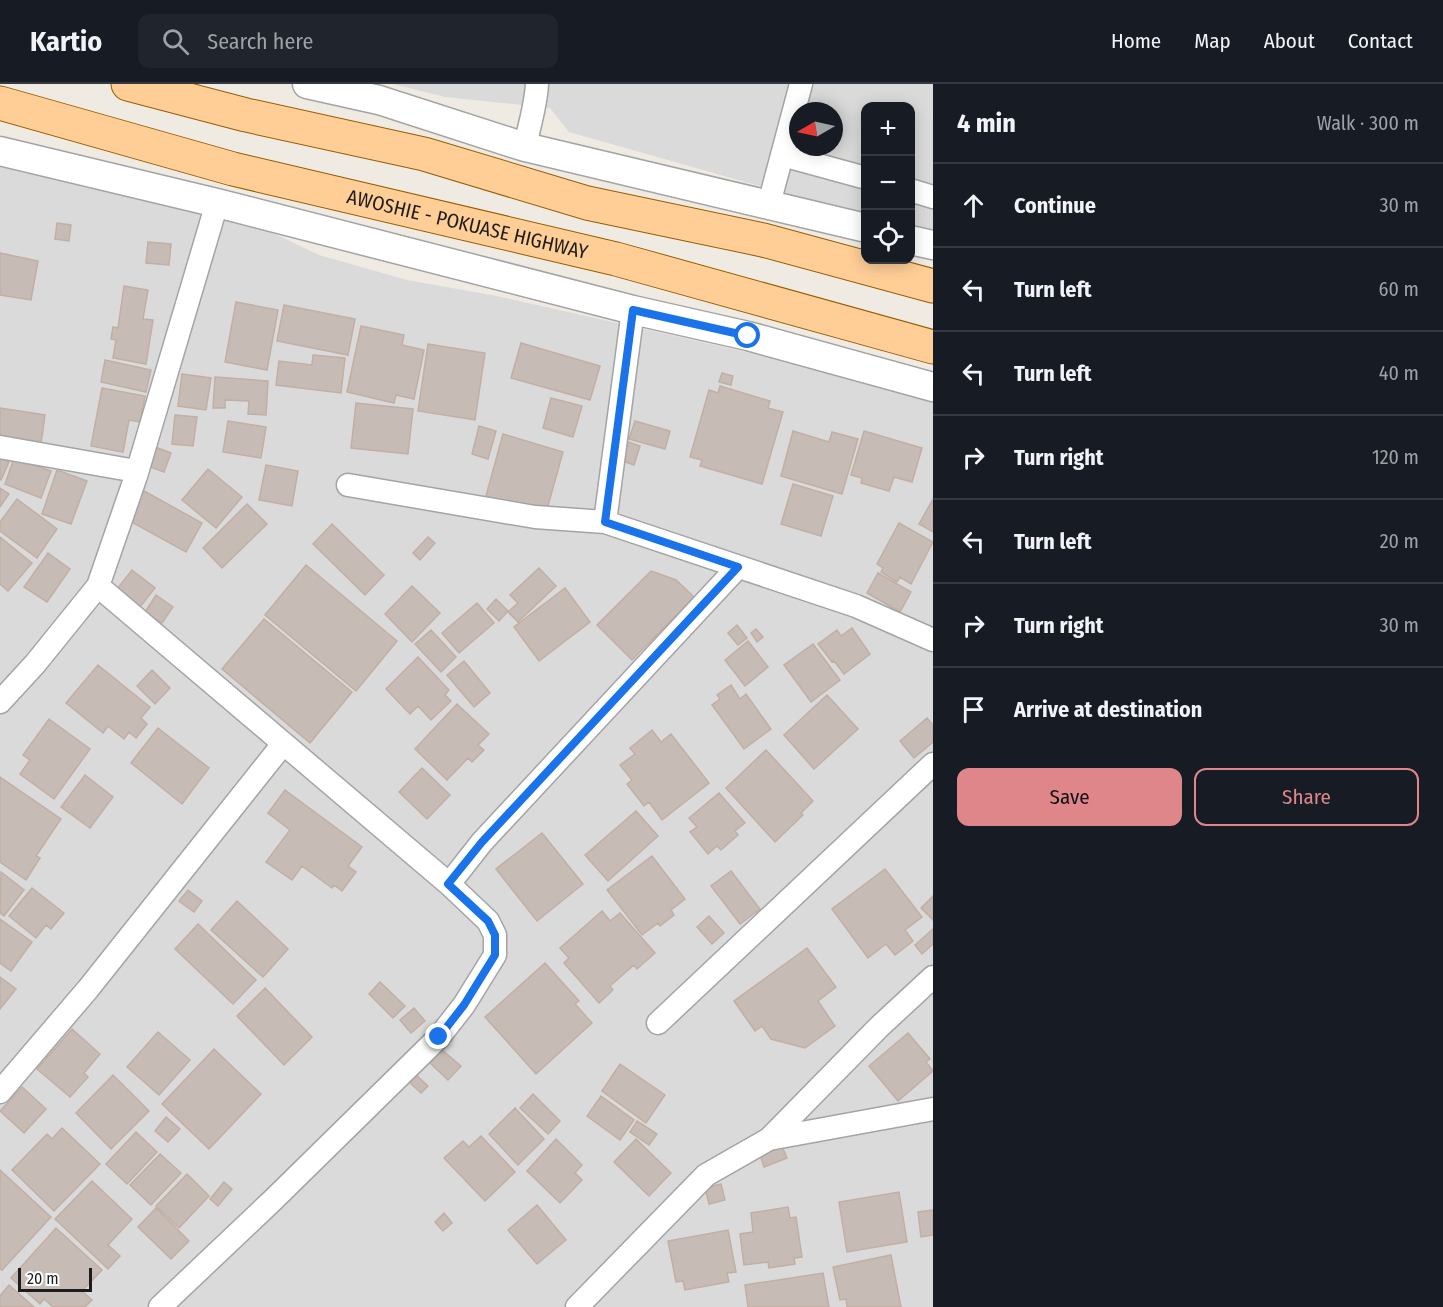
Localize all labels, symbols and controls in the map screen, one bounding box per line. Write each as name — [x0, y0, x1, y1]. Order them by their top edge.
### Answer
search box — [138, 14, 558, 68]
text: Kartio — [30, 25, 102, 58]
icon: search — [159, 25, 192, 58]
text: Search here — [207, 28, 313, 55]
text: Home — [1111, 28, 1161, 54]
text: Map — [1194, 28, 1231, 54]
text: About — [1264, 28, 1315, 54]
text: Contact — [1348, 28, 1413, 54]
north arrow — [789, 102, 843, 156]
map controls — [861, 102, 915, 264]
button: + — [861, 102, 915, 156]
text: 4 min — [957, 108, 1016, 139]
text: Walk · 300 m — [1317, 111, 1419, 135]
button: − — [861, 156, 915, 210]
street label: AWOSHIE - POKUASE HIGHWAY — [345, 184, 590, 264]
icon: ahead — [957, 189, 990, 222]
text: Continue — [1014, 192, 1096, 219]
text: 30 m — [1379, 193, 1419, 217]
button: locate — [861, 210, 915, 264]
icon: left — [957, 273, 990, 306]
text: Turn left — [1014, 276, 1092, 303]
text: 60 m — [1379, 277, 1419, 301]
route start — [734, 322, 760, 348]
icon: left — [957, 357, 990, 390]
text: Turn left — [1014, 360, 1092, 387]
text: 40 m — [1379, 361, 1419, 385]
icon: right — [957, 441, 990, 474]
text: Turn right — [1014, 444, 1103, 471]
text: 120 m — [1372, 445, 1419, 469]
icon: left — [957, 525, 990, 558]
text: Turn left — [1014, 528, 1092, 555]
text: 20 m — [1380, 529, 1419, 553]
icon: right — [957, 609, 990, 642]
text: Turn right — [1014, 612, 1103, 639]
text: 30 m — [1379, 613, 1419, 637]
icon: arrive — [957, 693, 990, 726]
text: Arrive at destination — [1014, 696, 1202, 723]
button: Save — [957, 768, 1182, 826]
button: Share — [1194, 768, 1419, 826]
route end — [425, 1023, 451, 1049]
scale bar — [18, 1265, 92, 1292]
text: 20 m — [27, 1269, 58, 1288]

